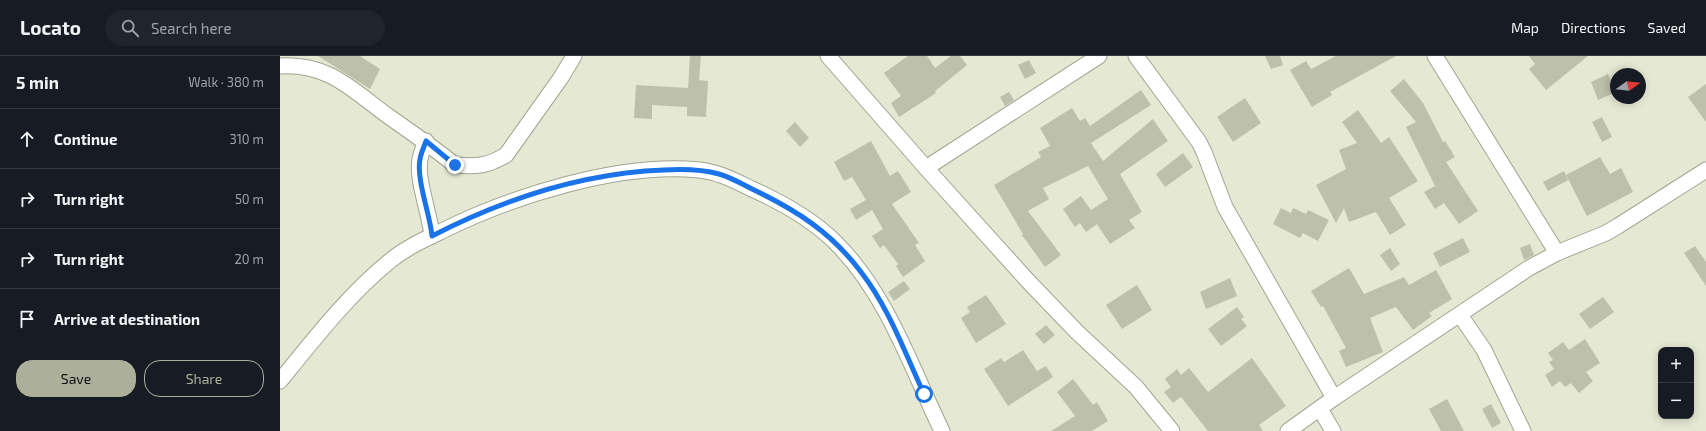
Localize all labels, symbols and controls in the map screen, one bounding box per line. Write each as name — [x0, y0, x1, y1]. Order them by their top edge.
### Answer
search box — [105, 10, 385, 46]
text: Locato — [20, 16, 81, 39]
icon: search — [119, 17, 141, 39]
text: Search here — [151, 19, 231, 37]
text: Map — [1511, 19, 1539, 36]
text: Directions — [1561, 19, 1626, 36]
text: Saved — [1648, 19, 1686, 36]
north arrow — [1610, 68, 1646, 104]
text: 5 min — [16, 72, 59, 92]
text: Walk · 380 m — [188, 74, 264, 90]
icon: ahead — [16, 128, 38, 150]
text: Continue — [54, 130, 117, 148]
text: 310 m — [229, 131, 264, 147]
route end — [446, 156, 464, 174]
icon: right — [16, 188, 38, 210]
text: Turn right — [54, 190, 124, 208]
text: 50 m — [235, 191, 264, 207]
icon: right — [16, 248, 38, 270]
text: Turn right — [54, 250, 124, 268]
text: 20 m — [235, 251, 264, 267]
icon: arrive — [16, 308, 38, 330]
text: Arrive at destination — [54, 310, 200, 328]
map controls — [1658, 347, 1694, 419]
button: + — [1658, 347, 1694, 383]
button: Save — [16, 360, 136, 397]
button: Share — [144, 360, 264, 397]
button: − — [1658, 383, 1694, 419]
route start — [915, 385, 933, 403]

